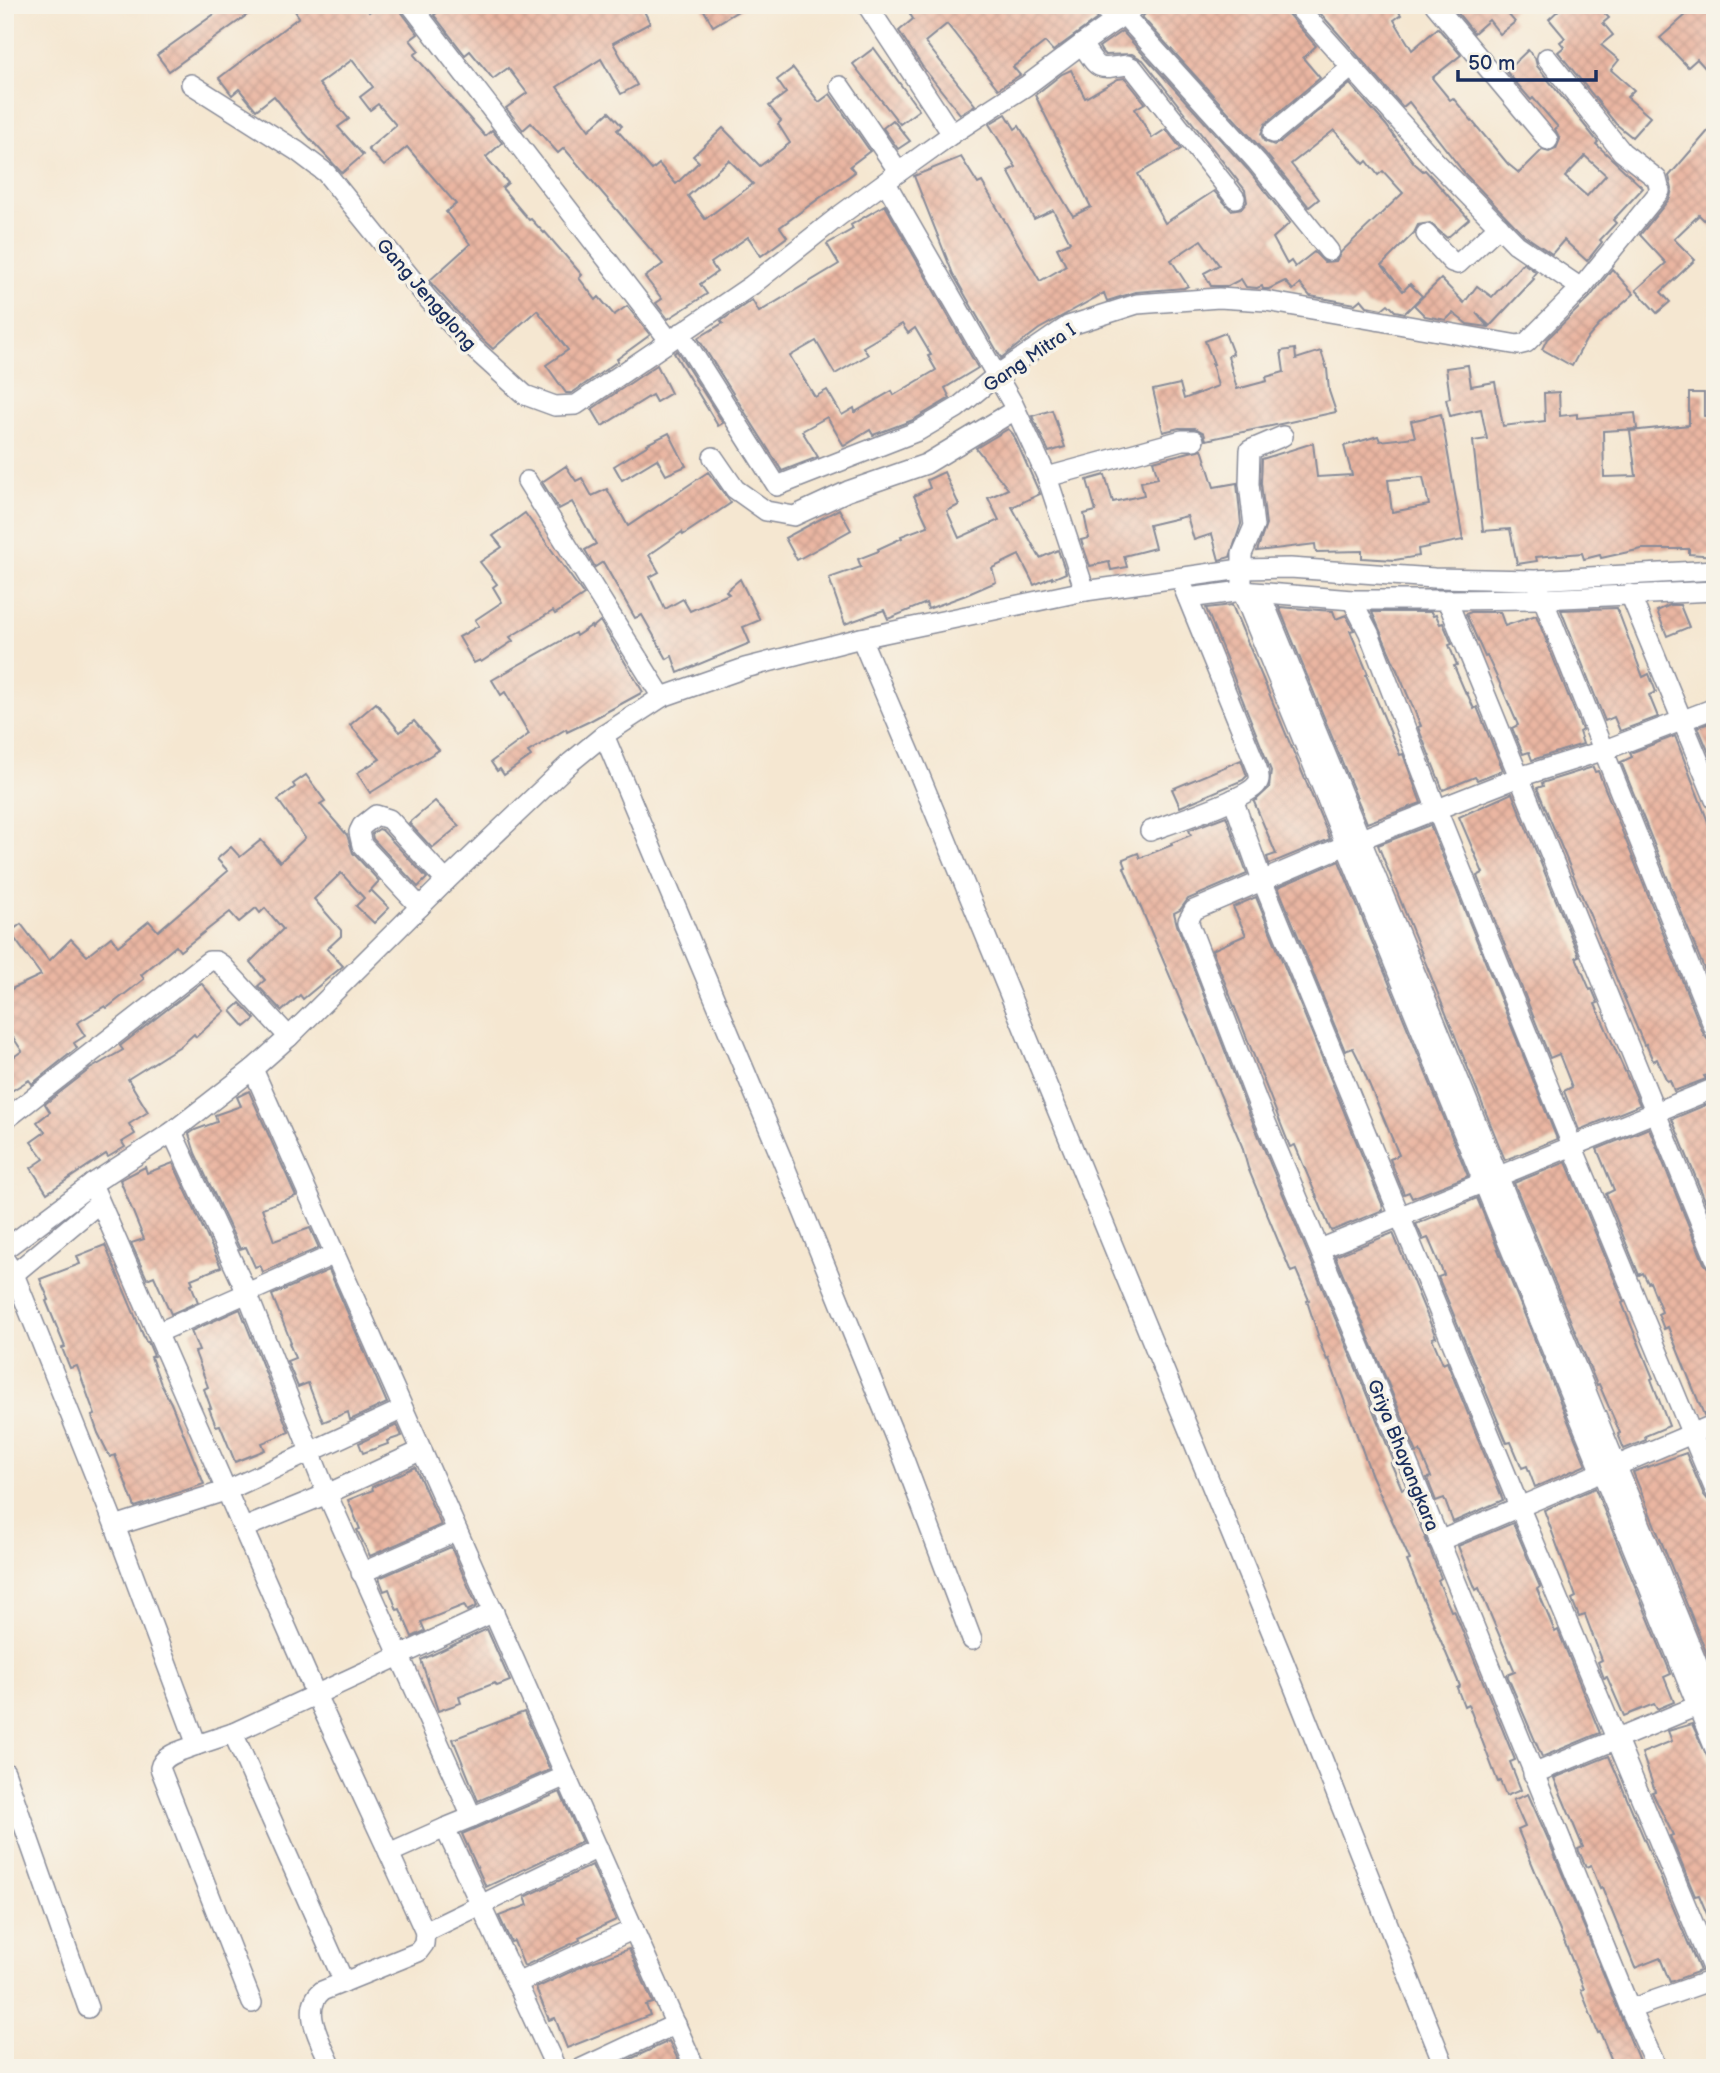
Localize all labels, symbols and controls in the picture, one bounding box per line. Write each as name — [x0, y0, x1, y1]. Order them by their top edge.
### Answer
scale bar — [1458, 38, 1596, 82]
text: 50 m — [1468, 51, 1515, 76]
street label: Gang Jengglong — [371, 234, 481, 356]
street label: Gang Mitra I — [979, 319, 1081, 398]
street label: Griya Bhayangkara — [1362, 1376, 1443, 1535]

